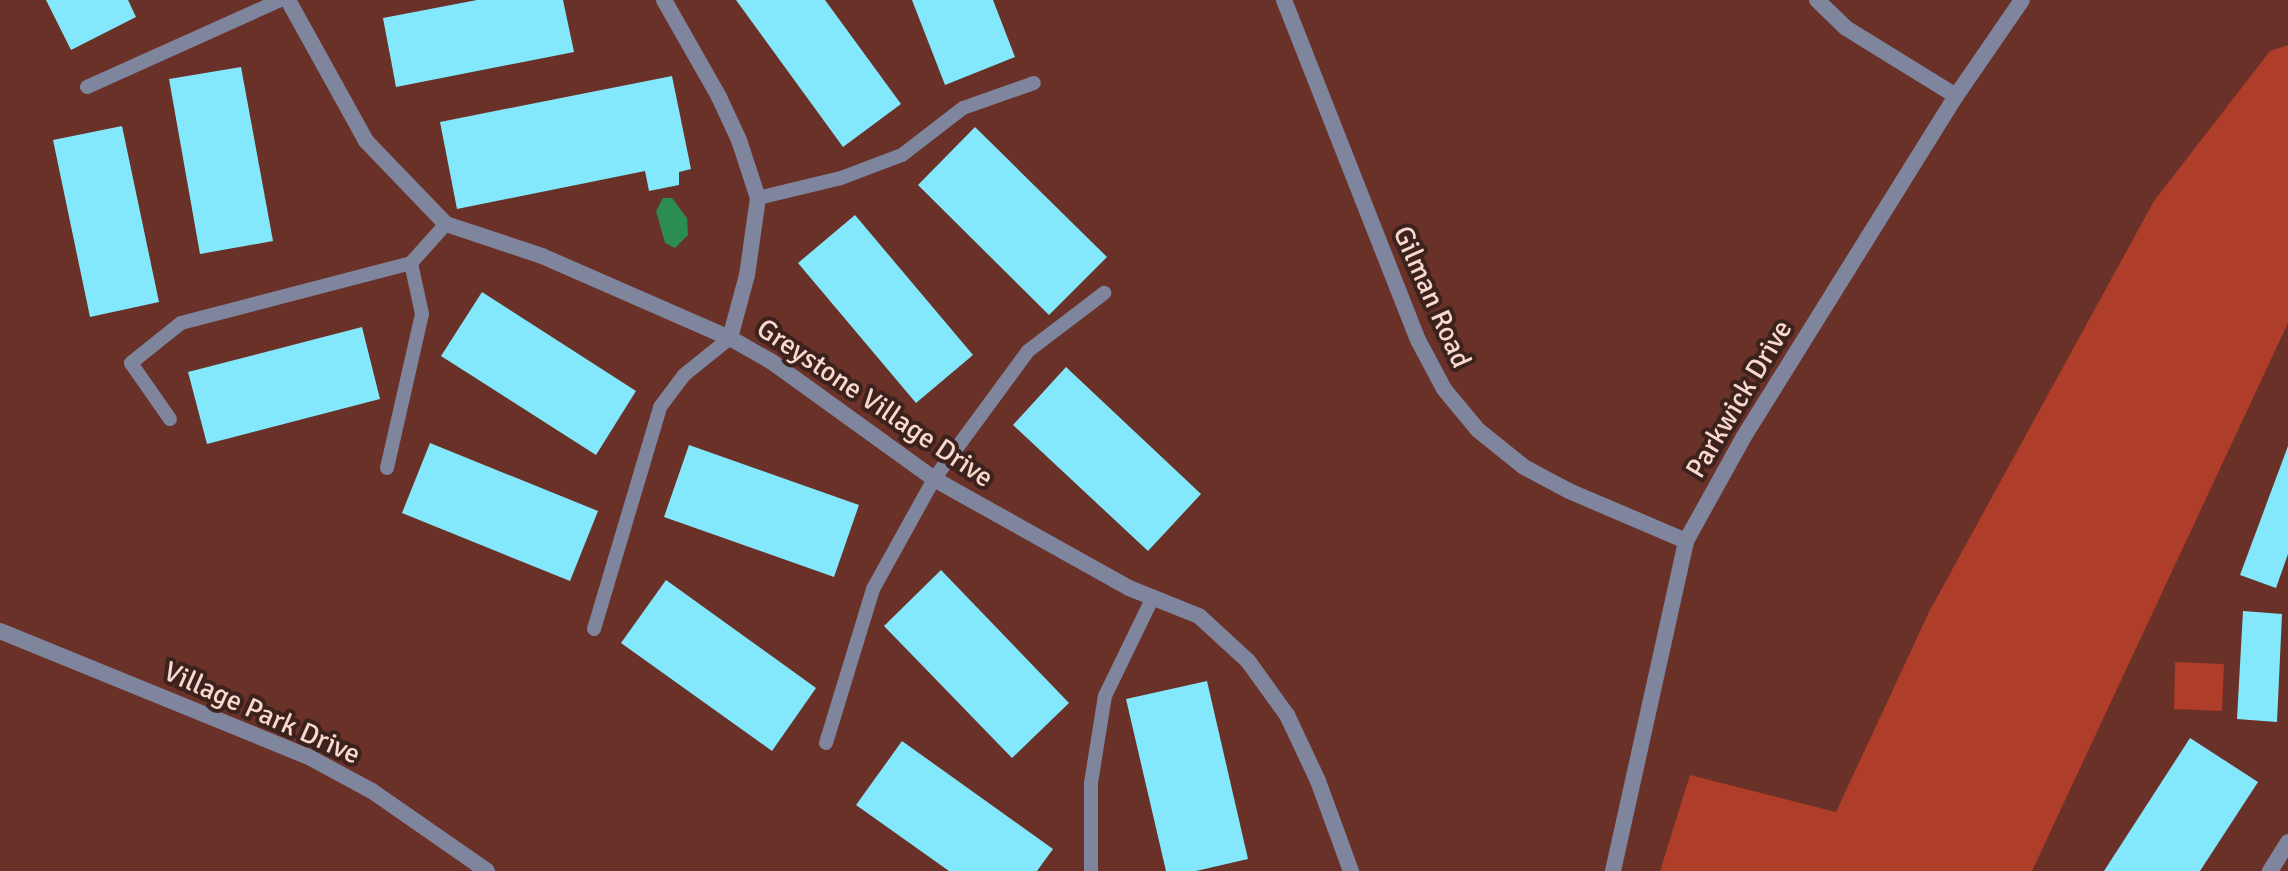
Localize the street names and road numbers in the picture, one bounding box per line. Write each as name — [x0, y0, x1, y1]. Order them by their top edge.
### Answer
street label: Gilman Road — [1386, 221, 1478, 373]
street label: Greystone Village Drive — [750, 311, 1000, 495]
street label: Parkwick Drive — [1679, 314, 1799, 484]
street label: Village Park Drive — [159, 655, 365, 771]

